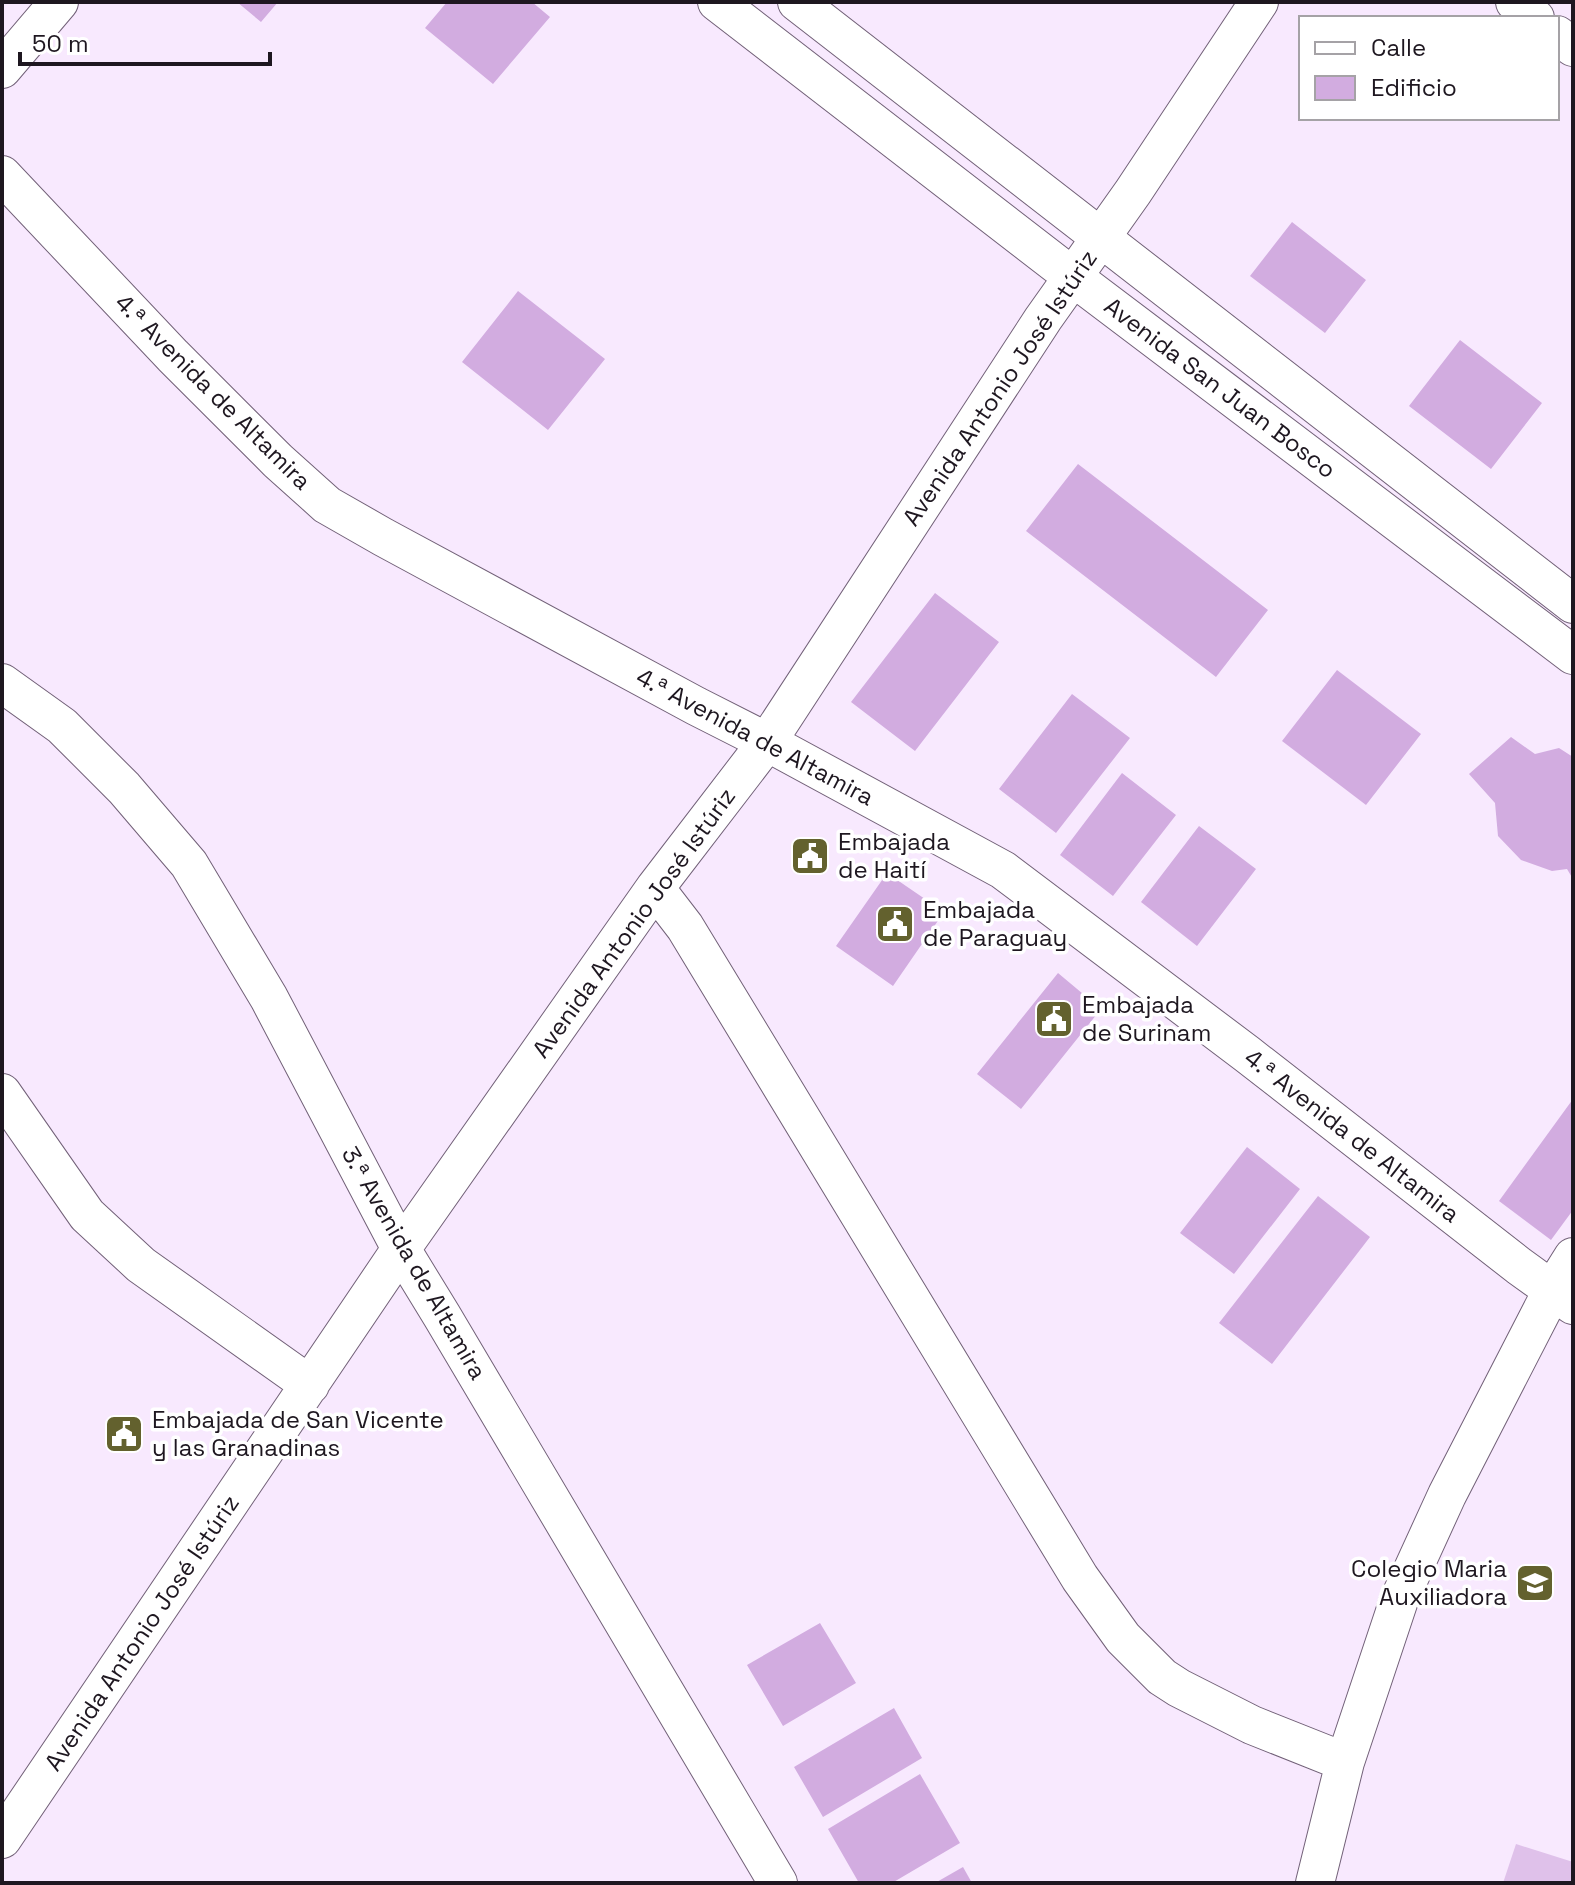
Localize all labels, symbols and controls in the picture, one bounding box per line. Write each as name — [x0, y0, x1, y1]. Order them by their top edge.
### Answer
scale bar — [20, 16, 270, 66]
legend — [1299, 16, 1559, 120]
text: 50 m — [32, 28, 89, 59]
text: Calle — [1371, 32, 1426, 63]
text: Edificio — [1371, 72, 1457, 103]
street label: Avenida Antonio José Istúriz — [895, 244, 1104, 532]
street label: 4.ª Avenida de Altamira — [109, 287, 318, 496]
street label: Avenida San Juan Bosco — [1098, 290, 1342, 485]
street label: 4.ª Avenida de Altamira — [631, 661, 880, 812]
street label: Avenida Antonio José Istúriz — [525, 782, 742, 1064]
place label: Embajada de Haití — [838, 826, 950, 885]
public building icon: Embajada de Haití — [789, 835, 831, 877]
place label: Embajada de Paraguay — [923, 894, 1067, 953]
public building icon: Embajada de Paraguay — [874, 903, 916, 945]
place label: Embajada de Surinam — [1082, 989, 1211, 1048]
public building icon: Embajada de Surinam — [1033, 998, 1075, 1040]
street label: 4.ª Avenida de Altamira — [1239, 1042, 1466, 1229]
street label: 3.ª Avenida de Altamira — [335, 1141, 494, 1385]
place label: Embajada de San Vicente y las Granadinas — [152, 1404, 444, 1463]
public building icon: Embajada de San Vicente y las Granadinas — [103, 1413, 145, 1455]
street label: Avenida Antonio José Istúriz — [37, 1489, 246, 1777]
place label: Colegio Maria Auxiliadora — [1351, 1553, 1507, 1612]
school or university icon: Colegio Maria Auxiliadora — [1514, 1562, 1556, 1604]

